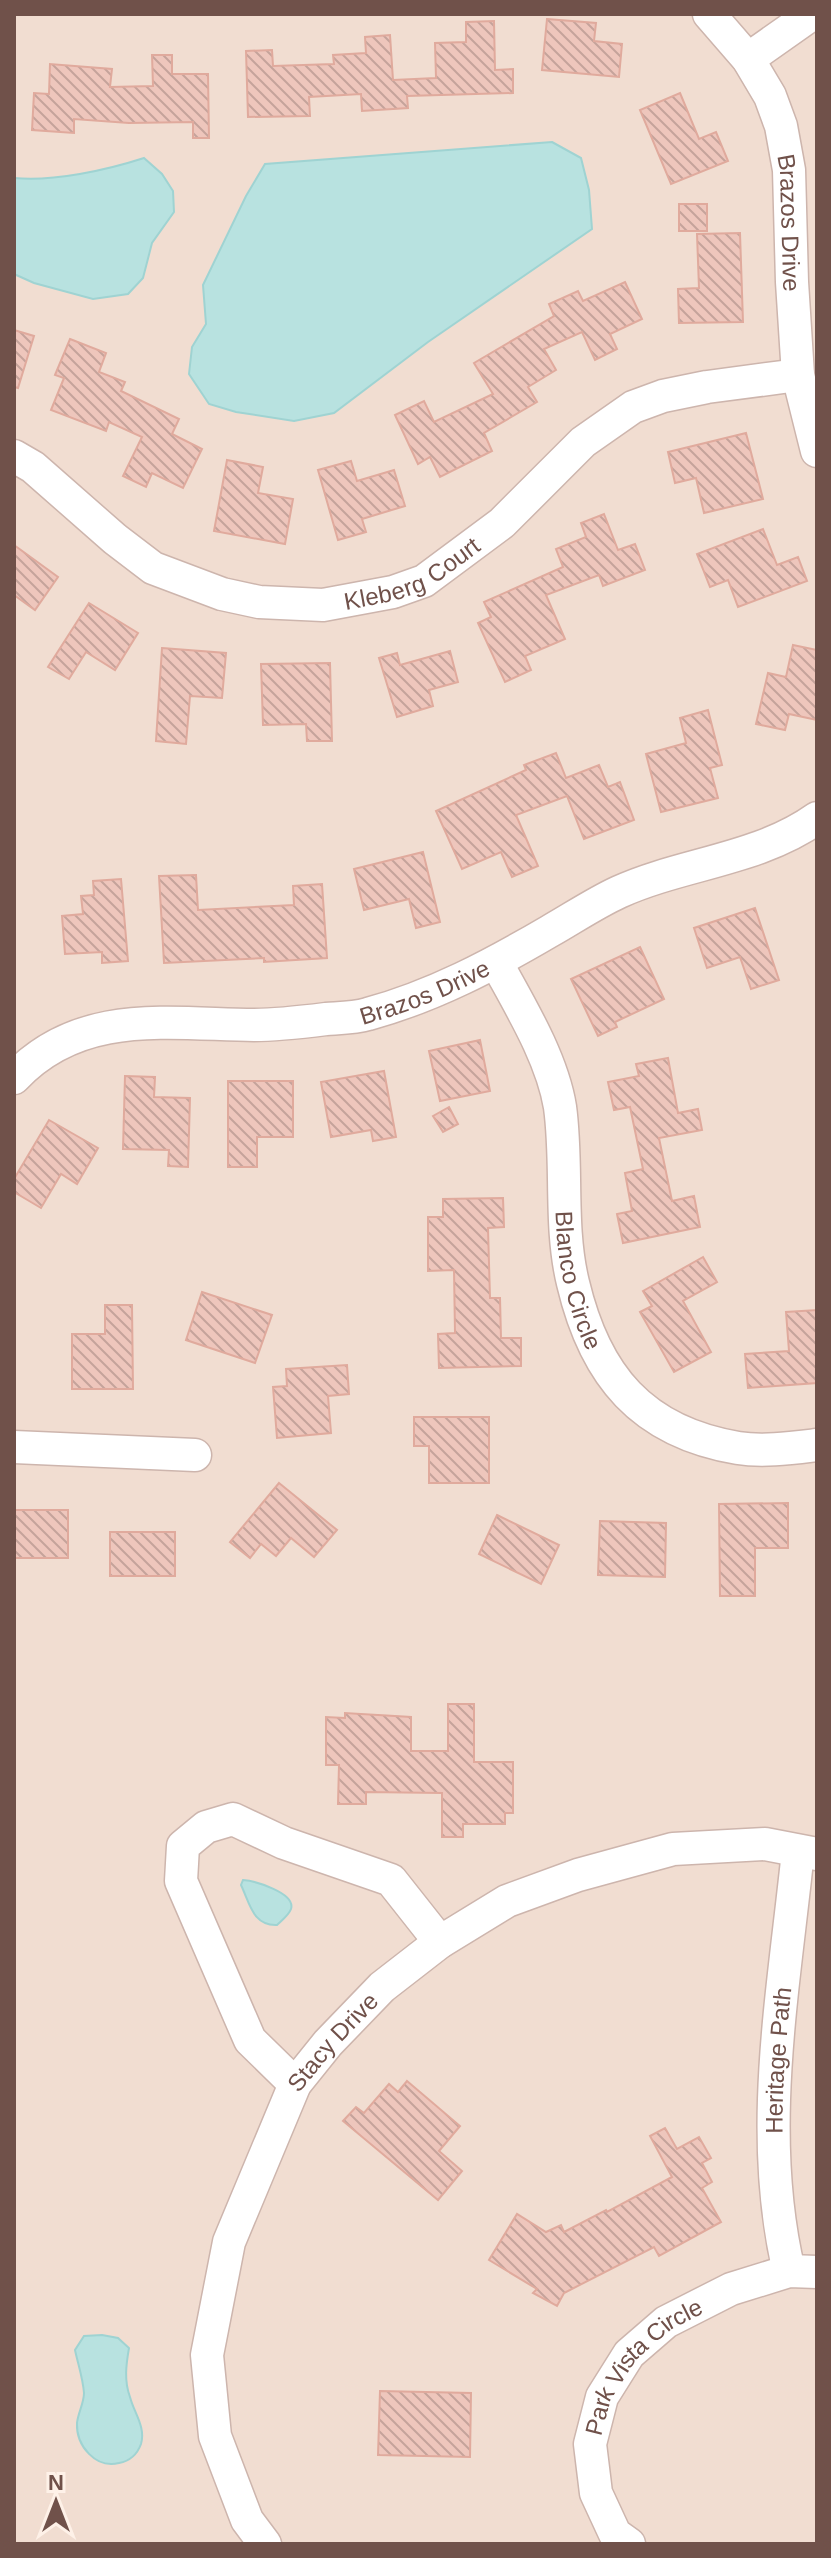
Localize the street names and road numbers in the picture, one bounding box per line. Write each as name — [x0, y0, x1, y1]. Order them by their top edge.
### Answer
street label: Brazos Drive — [773, 152, 806, 292]
street label: Kleberg Court — [342, 531, 485, 614]
street label: Brazos Drive — [356, 954, 494, 1029]
street label: Blanco Circle — [551, 1210, 608, 1354]
street label: Heritage Path — [760, 1986, 796, 2134]
street label: Stacy Drive — [281, 1987, 383, 2096]
street label: Park Vista Circle — [579, 2293, 707, 2438]

